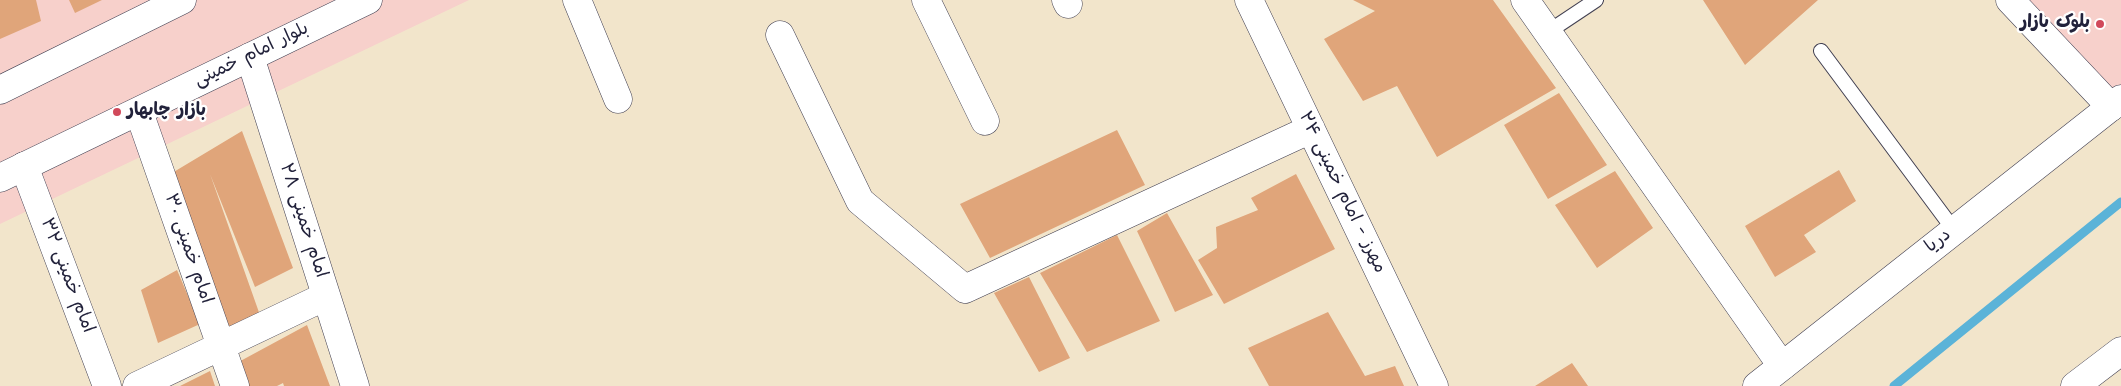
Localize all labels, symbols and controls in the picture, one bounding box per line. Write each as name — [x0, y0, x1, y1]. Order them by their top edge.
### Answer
place label: بلوک بازار — [2020, 13, 2090, 35]
marker: بلوک بازار — [2094, 18, 2106, 30]
street label: بلوار امام خمینی — [191, 19, 313, 93]
place label: بازار چابهار — [127, 101, 206, 123]
marker: بازار چابهار — [111, 106, 123, 118]
street label: مهرز - امام خمینی ۲۴ — [1292, 109, 1390, 277]
street label: امام خمینی ۲۸ — [273, 161, 331, 281]
street label: امام خمینی ۳۰ — [158, 191, 216, 307]
street label: امام خمینی ۳۲ — [34, 216, 98, 336]
street label: دریا — [1922, 225, 1956, 259]

